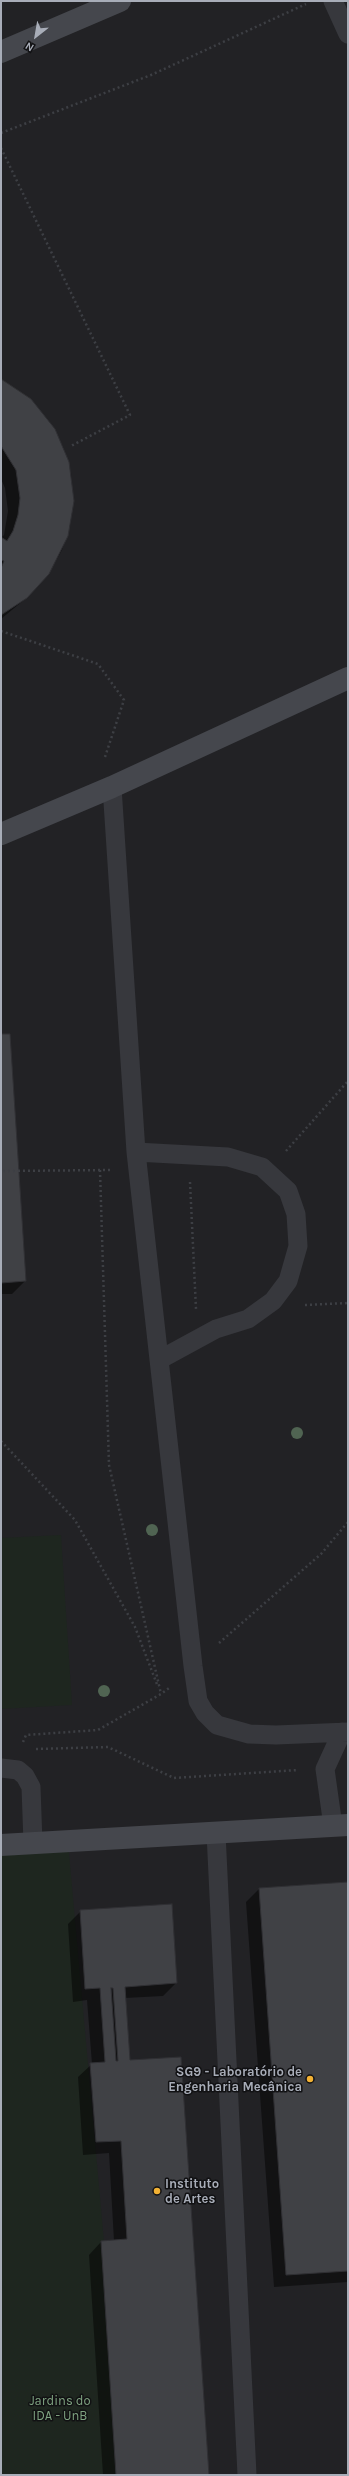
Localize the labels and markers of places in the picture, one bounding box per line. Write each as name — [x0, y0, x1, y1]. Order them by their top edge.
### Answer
place label: SG9 - Laboratório de Engenharia Mecânica — [168, 2064, 302, 2095]
marker: SG9 - Laboratório de Engenharia Mecânica — [305, 2074, 315, 2084]
place label: Instituto de Artes — [165, 2176, 219, 2207]
marker: Instituto de Artes — [152, 2186, 162, 2196]

